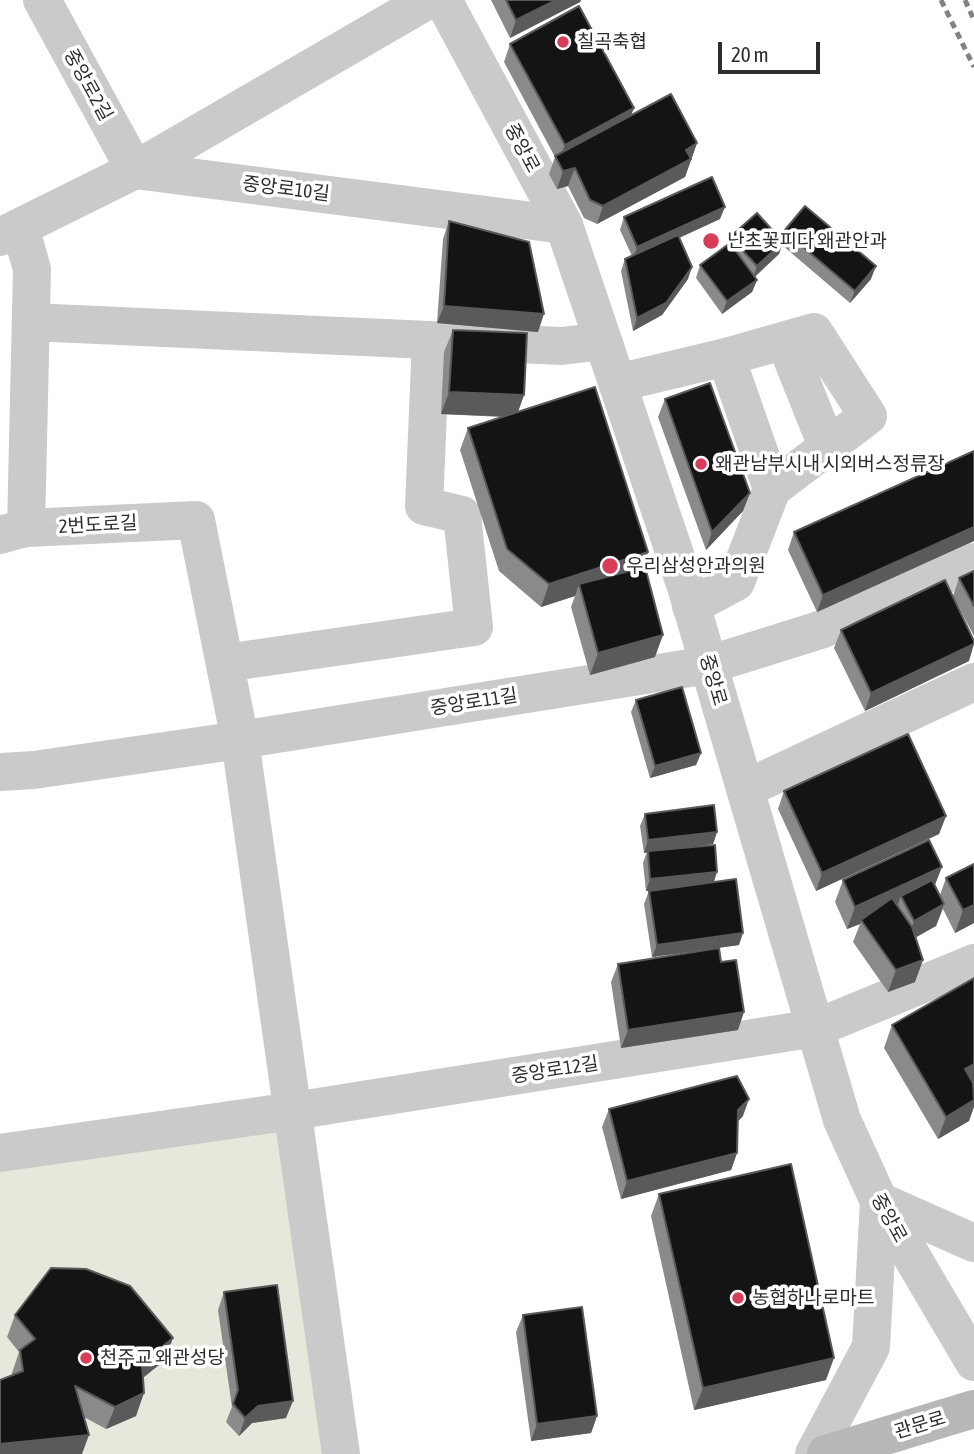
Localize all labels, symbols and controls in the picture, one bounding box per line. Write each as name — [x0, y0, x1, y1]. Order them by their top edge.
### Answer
scale bar — [722, 28, 824, 72]
place label: 칠곡축협 — [577, 31, 647, 53]
marker: 칠곡축협 — [555, 34, 571, 50]
text: 20 m — [731, 42, 769, 66]
street label: 중앙로2길 — [59, 45, 117, 125]
street label: 중앙로 — [500, 119, 544, 177]
street label: 중앙로10길 — [241, 172, 331, 206]
place label: 난초꽃피다 왜관안과 — [727, 230, 887, 252]
marker: 난초꽃피다 왜관안과 — [701, 231, 721, 251]
place label: 왜관남부시내 시외버스정류장 — [715, 453, 945, 475]
marker: 왜관남부시내 시외버스정류장 — [693, 456, 709, 472]
street label: 2번도로길 — [58, 512, 138, 538]
place label: 우리삼성안과의원 — [626, 555, 766, 577]
marker: 우리삼성안과의원 — [600, 556, 620, 576]
street label: 중앙로 — [695, 652, 731, 708]
street label: 중앙로11길 — [429, 684, 519, 720]
street label: 중앙로12길 — [510, 1052, 600, 1088]
street label: 중앙로 — [866, 1190, 912, 1246]
place label: 농협하나로마트 — [752, 1287, 874, 1309]
marker: 농협하나로마트 — [730, 1290, 746, 1306]
place label: 천주교 왜관성당 — [100, 1347, 225, 1369]
marker: 천주교 왜관성당 — [78, 1350, 94, 1366]
street label: 관문로 — [892, 1406, 948, 1444]

